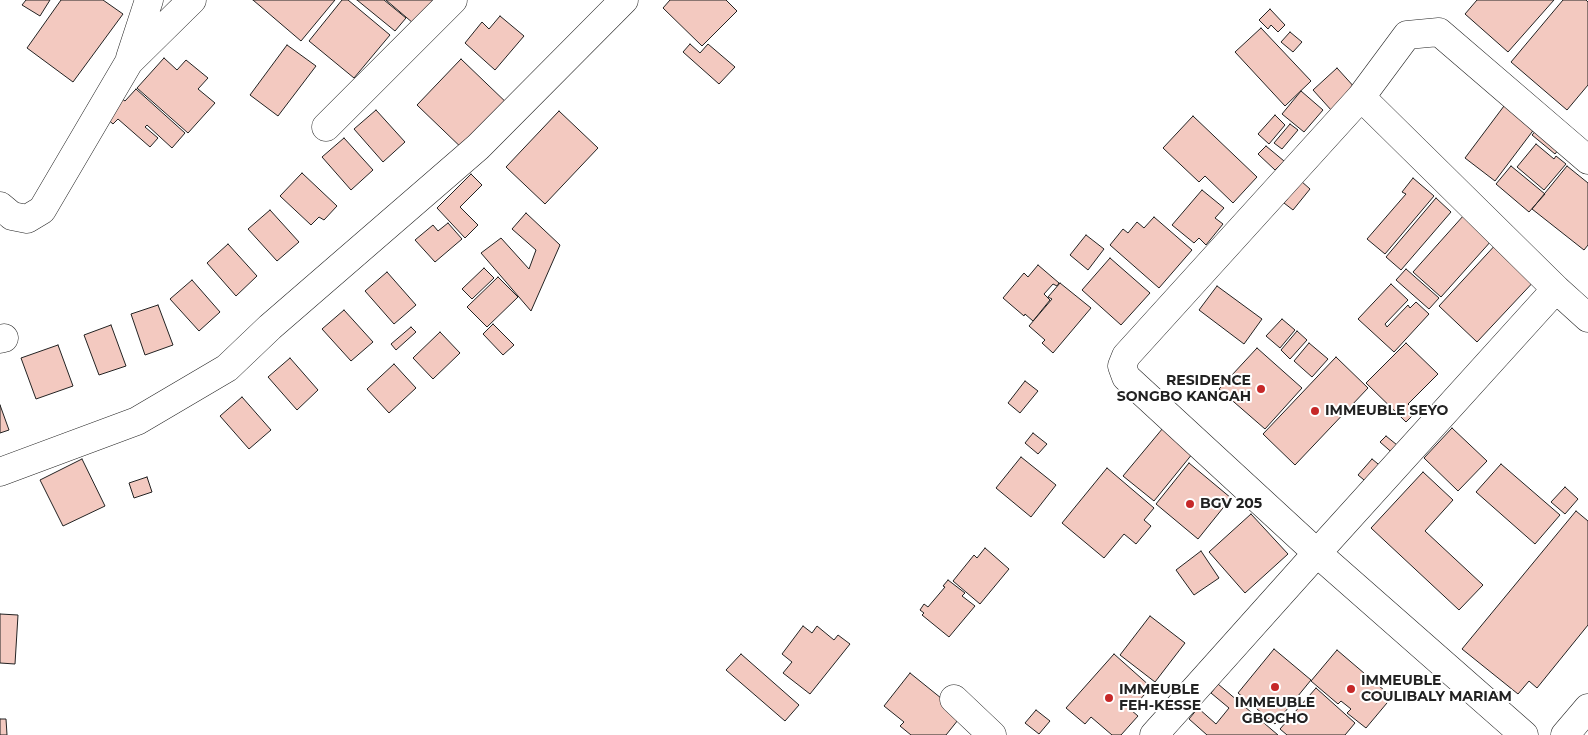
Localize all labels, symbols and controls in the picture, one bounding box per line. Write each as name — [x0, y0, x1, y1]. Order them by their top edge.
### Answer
place label: RESIDENCE SONGBO KANGAH — [1117, 373, 1251, 406]
marker: RESIDENCE SONGBO KANGAH — [1255, 383, 1267, 395]
place label: IMMEUBLE SEYO — [1325, 403, 1448, 419]
marker: IMMEUBLE SEYO — [1309, 405, 1321, 417]
place label: BGV 205 — [1200, 496, 1262, 512]
marker: BGV 205 — [1184, 498, 1196, 510]
place label: IMMEUBLE COULIBALY MARIAM — [1361, 673, 1512, 706]
marker: IMMEUBLE GBOCHO — [1269, 681, 1281, 693]
place label: IMMEUBLE FEH-KESSE — [1119, 682, 1201, 714]
marker: IMMEUBLE COULIBALY MARIAM — [1345, 683, 1357, 695]
marker: IMMEUBLE FEH-KESSE — [1103, 692, 1115, 704]
place label: IMMEUBLE GBOCHO — [1235, 695, 1315, 728]

